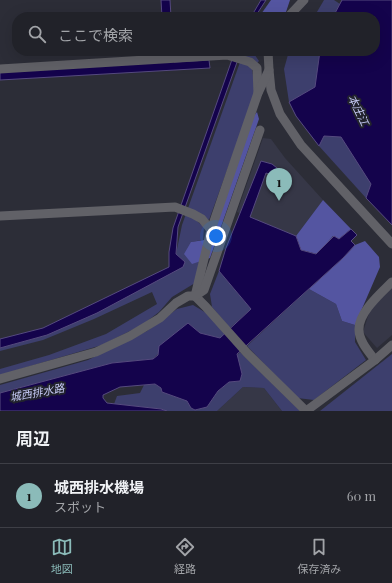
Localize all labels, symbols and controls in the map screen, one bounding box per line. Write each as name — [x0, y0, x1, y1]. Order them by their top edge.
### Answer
search box — [12, 12, 380, 56]
icon: search — [26, 23, 48, 45]
text: ここで検索 — [58, 25, 133, 45]
water label: 本庄江 — [345, 92, 373, 129]
pin: 1 — [266, 168, 292, 201]
your location — [206, 226, 226, 246]
water label: 城西排水路 — [9, 380, 66, 404]
text: 周辺 — [16, 427, 50, 449]
text: 城西排水機場 — [54, 477, 144, 497]
text: 1 — [27, 487, 31, 504]
text: 60 m — [347, 487, 376, 504]
text: スポット — [54, 498, 106, 515]
tab: 地図 — [51, 536, 73, 576]
tab: 経路 — [174, 536, 196, 576]
tab: 保存済み — [297, 536, 341, 576]

